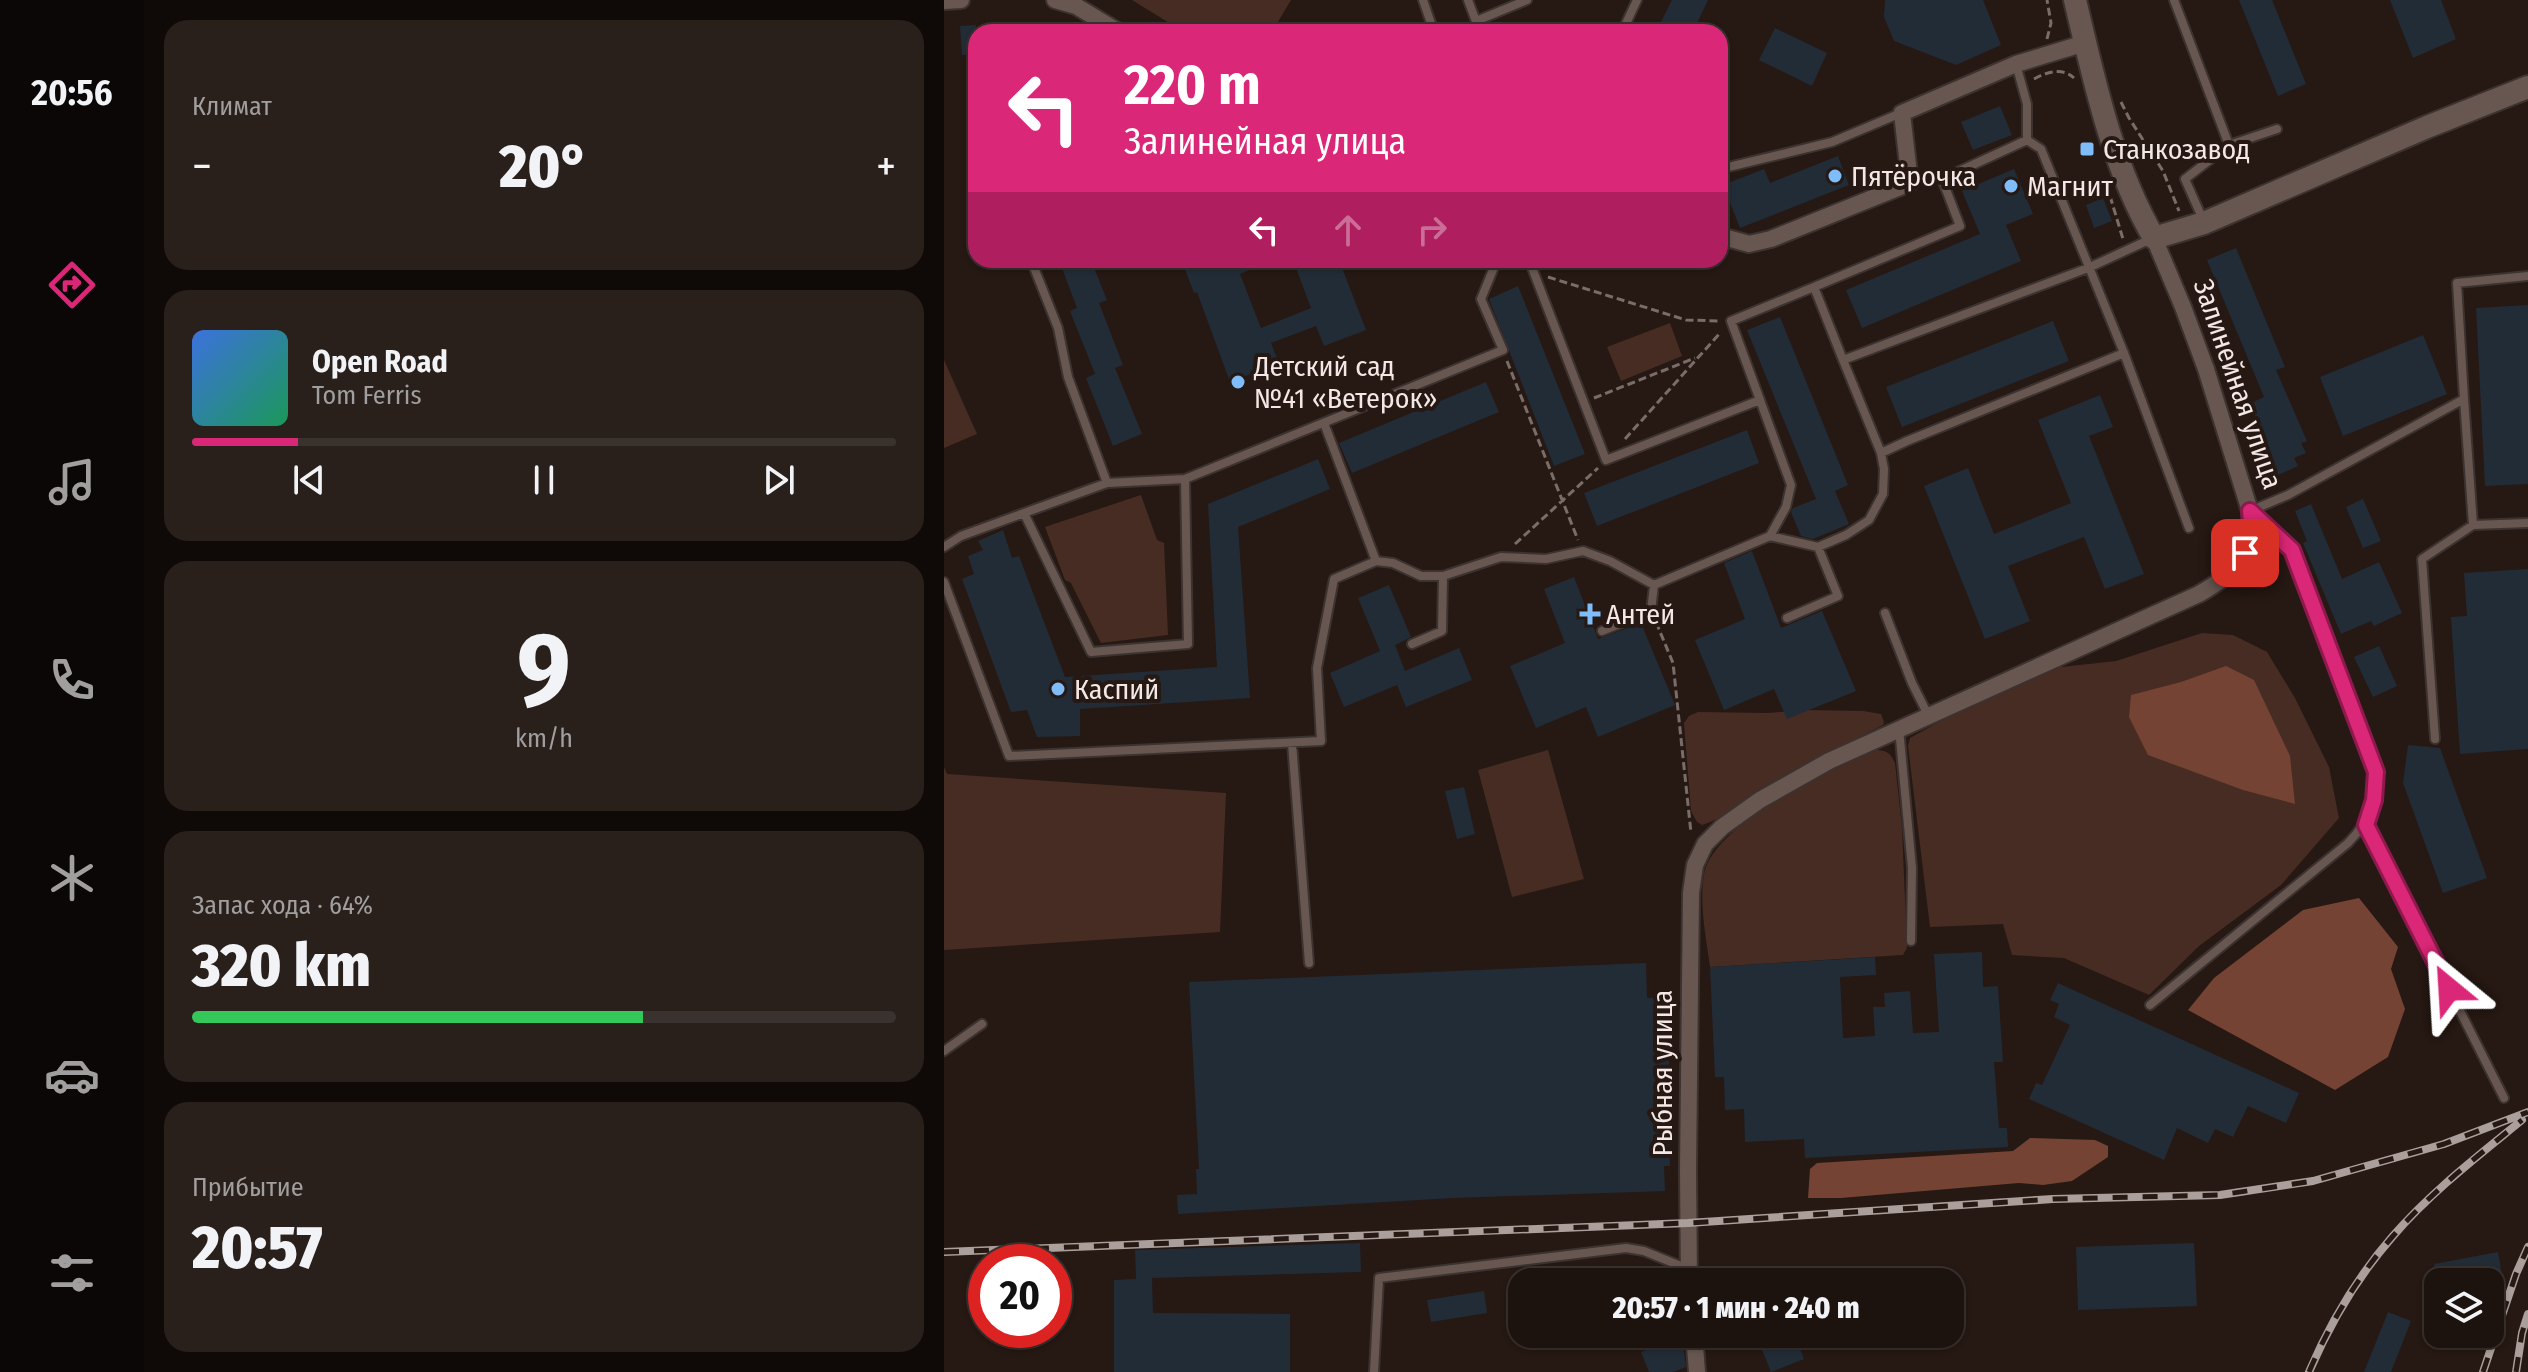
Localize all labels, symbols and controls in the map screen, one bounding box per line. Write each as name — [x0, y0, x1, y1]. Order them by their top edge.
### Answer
text: 220 m — [1124, 52, 1261, 119]
icon: left — [992, 56, 1096, 160]
text: 20:56 — [31, 71, 113, 115]
text: Климат — [192, 91, 272, 122]
text: Залинейная улица — [1124, 120, 1406, 164]
text: 20° — [499, 131, 589, 203]
place label: Станкозавод — [2103, 133, 2250, 166]
text: − — [192, 140, 212, 193]
text: + — [876, 140, 896, 193]
marker: Станкозавод — [2078, 140, 2096, 158]
place label: Пятёрочка — [1851, 160, 1976, 193]
marker: Пятёрочка — [1826, 167, 1844, 185]
place label: Магнит — [2027, 170, 2113, 203]
marker: Магнит — [2002, 177, 2020, 195]
icon: left — [1242, 208, 1286, 252]
icon: ahead — [1326, 208, 1370, 252]
icon: right — [1410, 208, 1454, 252]
icon: directions — [44, 257, 100, 313]
street label: Залинейная улица — [2187, 275, 2289, 493]
text: Open Road — [312, 344, 448, 380]
place label: Детский сад №41 «Ветерок» — [1253, 350, 1438, 415]
marker: Детский сад №41 «Ветерок» — [1229, 373, 1247, 391]
text: Tom Ferris — [312, 380, 422, 411]
icon: music — [44, 454, 100, 510]
icon: previous — [287, 458, 331, 502]
icon: pause — [522, 458, 566, 502]
icon: next — [757, 458, 801, 502]
pin — [2211, 519, 2279, 587]
icon: arrive — [2223, 531, 2267, 575]
place label: Антей — [1606, 598, 1675, 631]
marker: Антей — [1581, 605, 1599, 623]
text: 9 — [517, 608, 571, 733]
icon: phone — [44, 652, 100, 708]
place label: Каспий — [1074, 673, 1159, 706]
marker: Каспий — [1049, 680, 1067, 698]
text: km/h — [515, 723, 573, 754]
icon: climate — [44, 850, 100, 906]
text: Запас хода · 64% — [192, 890, 373, 921]
text: 320 km — [192, 930, 371, 1002]
position arrow — [2407, 947, 2491, 1031]
street label: Рыбная улица — [1646, 990, 1679, 1156]
icon: car — [44, 1047, 100, 1103]
text: Прибытие — [192, 1172, 304, 1203]
text: 20:57 — [192, 1212, 322, 1284]
speed limit sign: 20 — [968, 1244, 1072, 1348]
icon: filters — [44, 1245, 100, 1301]
map controls — [2424, 1268, 2504, 1348]
button: layers — [2424, 1268, 2504, 1348]
text: 20:57 · 1 мин · 240 m — [1612, 1290, 1860, 1326]

